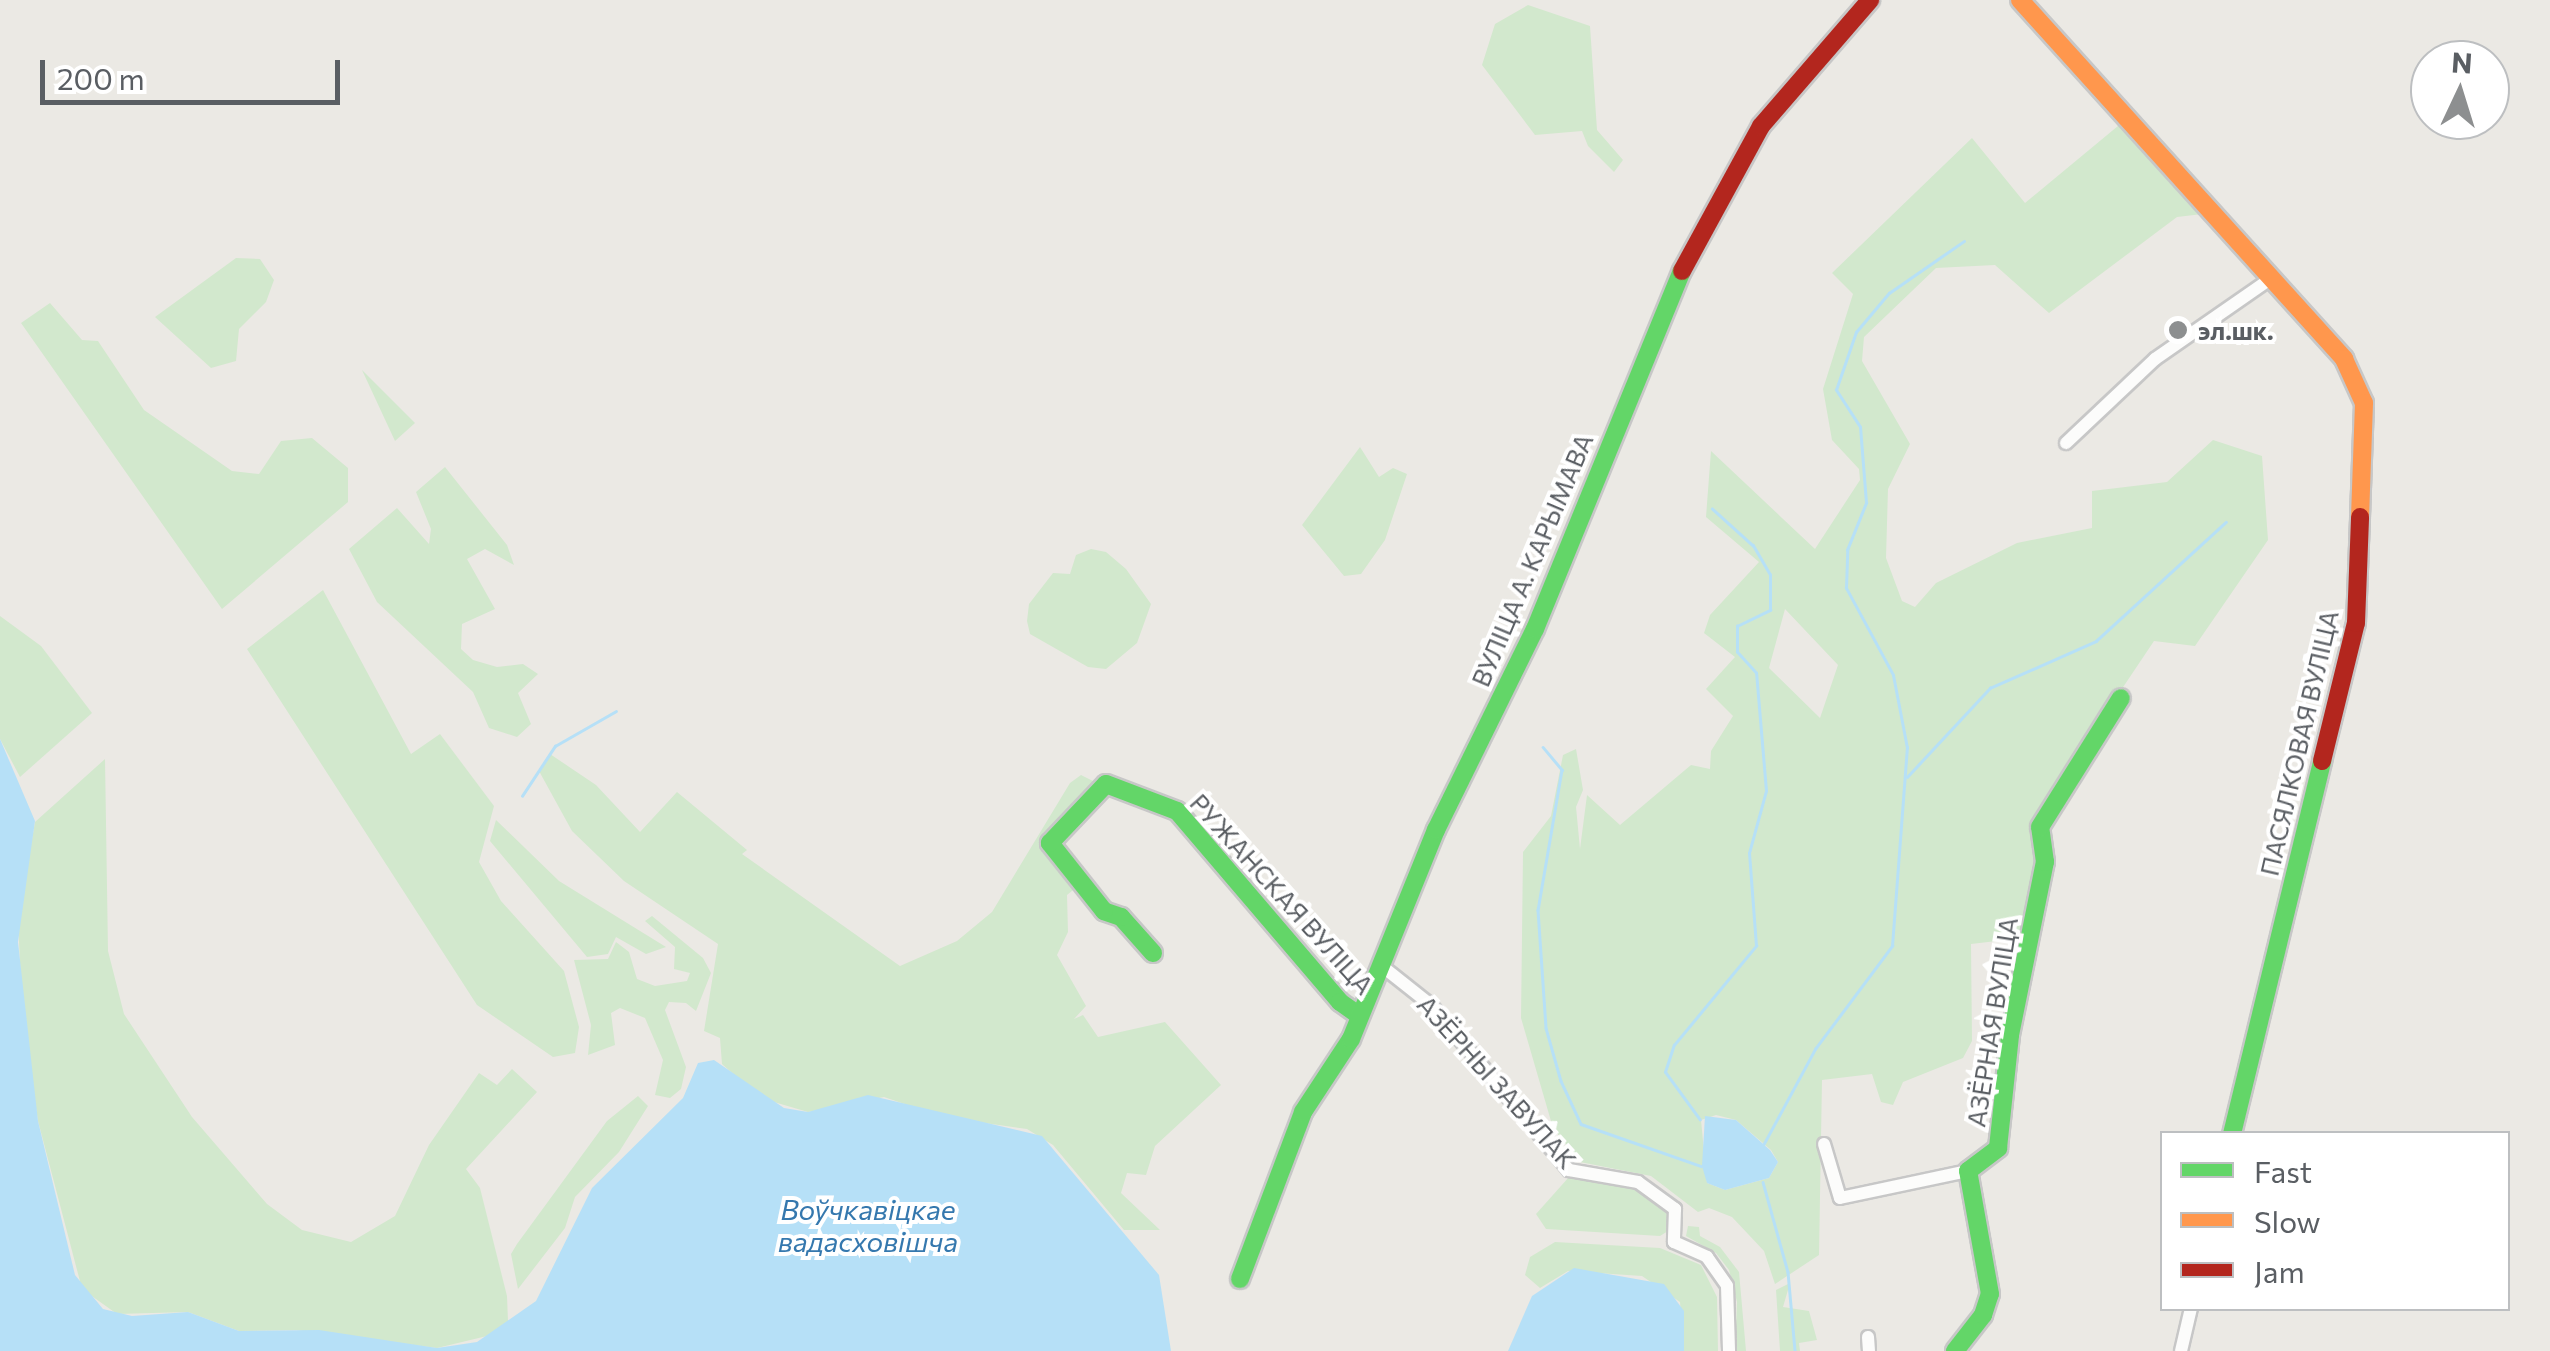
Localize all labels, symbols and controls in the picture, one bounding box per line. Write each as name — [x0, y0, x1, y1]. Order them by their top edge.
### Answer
scale bar — [45, 40, 345, 102]
north arrow — [2410, 40, 2510, 140]
text: N — [2450, 44, 2474, 80]
text: 200 m — [57, 59, 145, 96]
place label: эл.шк. — [2198, 315, 2274, 345]
marker: эл.шк. — [2167, 319, 2189, 341]
street label: ВУЛІЦА А. КАРЫМАВА — [1465, 429, 1599, 691]
street label: ПАСЯЛКОВАЯ ВУЛІЦА — [2254, 607, 2344, 879]
street label: РУЖАНСКАЯ ВУЛІЦА — [1184, 788, 1380, 1000]
street label: АЗЁРНАЯ ВУЛІЦА — [1961, 915, 2023, 1129]
street label: АЗЁРНЫ ЗАВУЛАК — [1411, 989, 1583, 1175]
legend — [2160, 1131, 2510, 1311]
text: Fast — [2254, 1152, 2312, 1189]
water label: Воўчкавіцкае вадасховішча — [778, 1192, 958, 1258]
text: Slow — [2254, 1202, 2321, 1239]
text: Jam — [2254, 1252, 2305, 1289]

